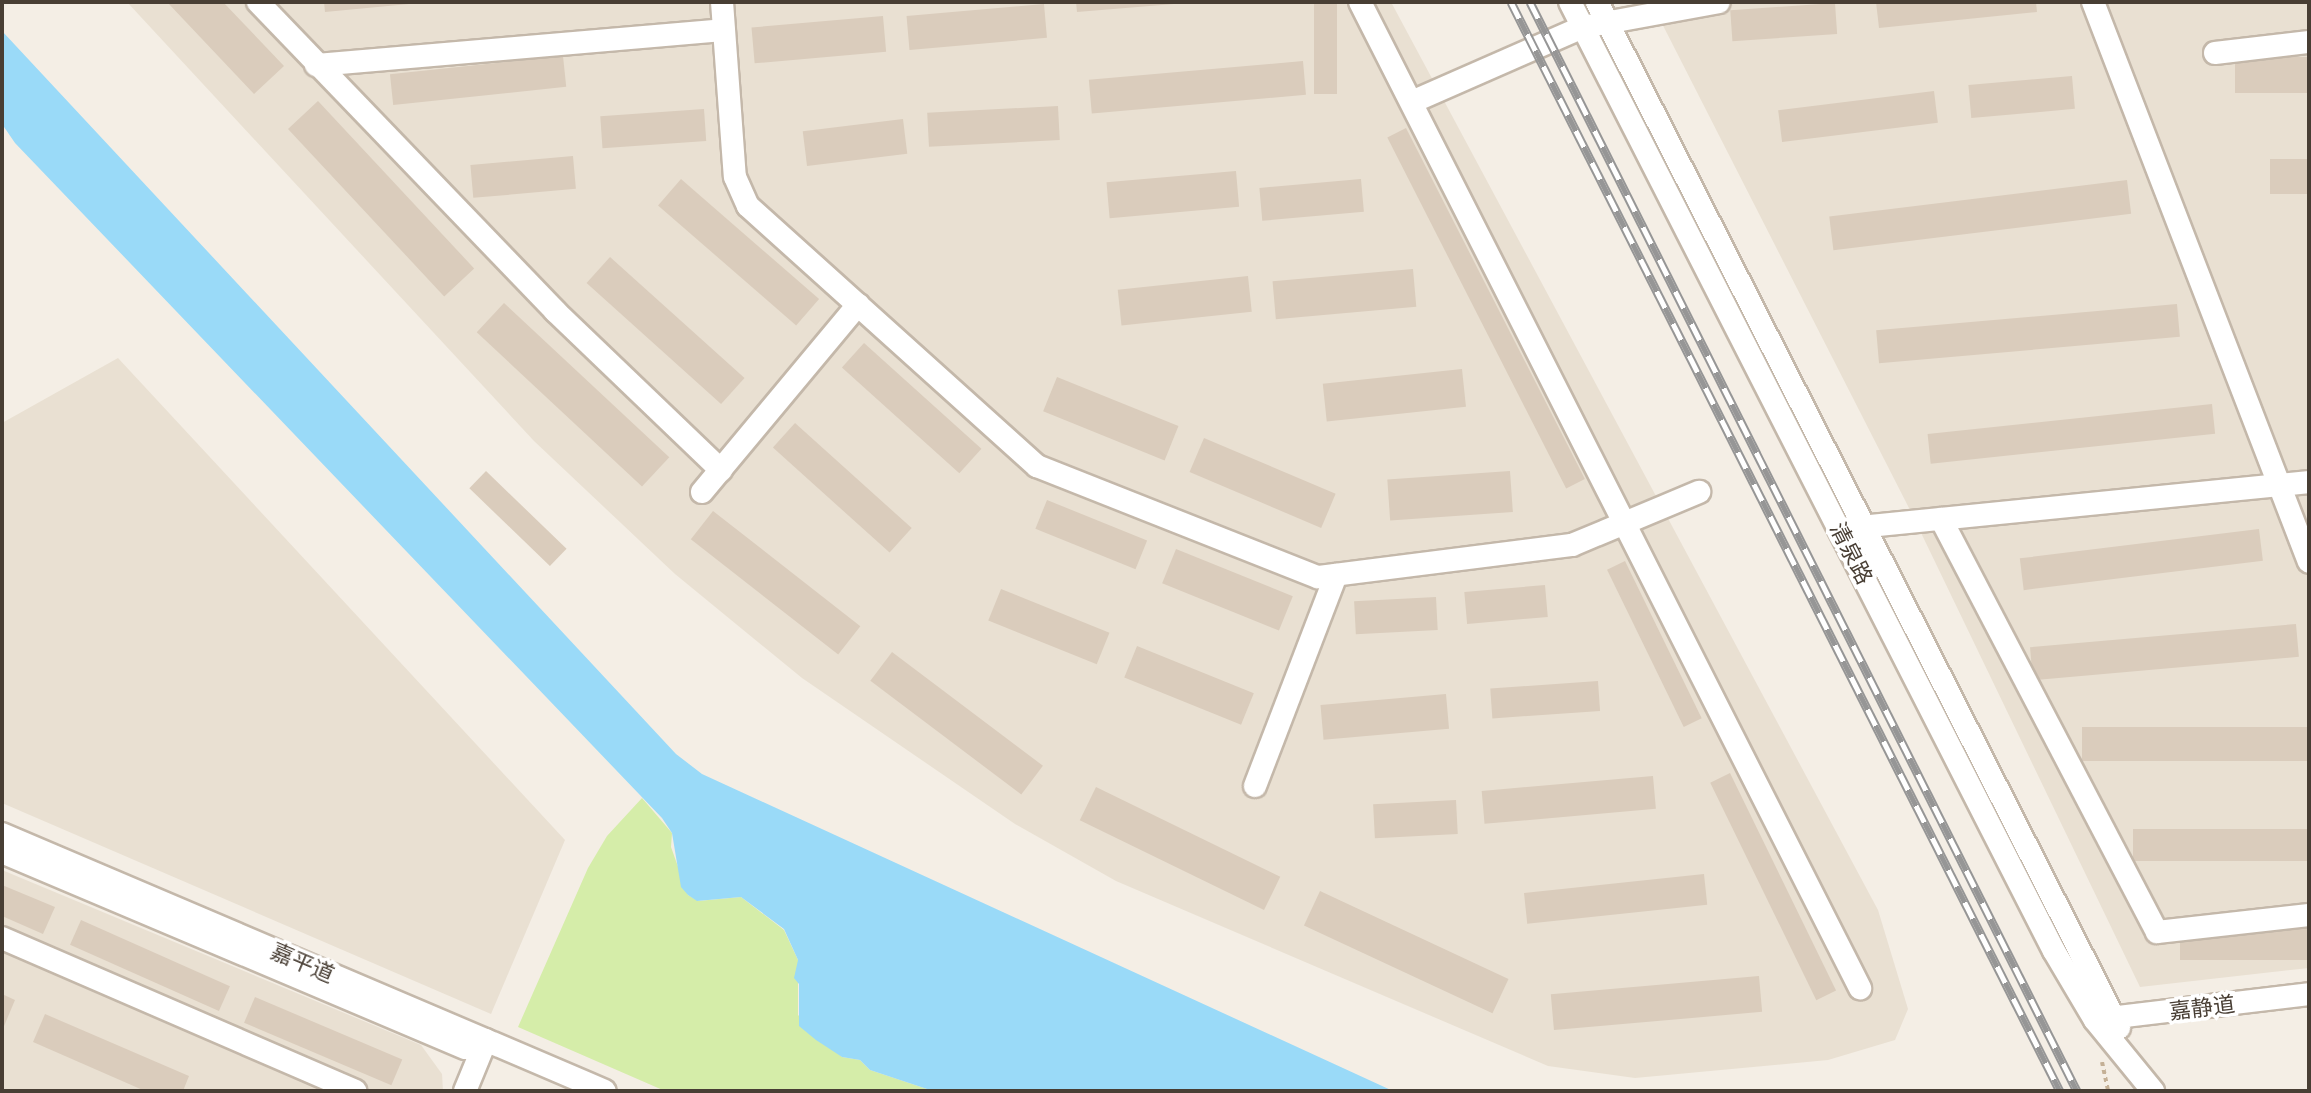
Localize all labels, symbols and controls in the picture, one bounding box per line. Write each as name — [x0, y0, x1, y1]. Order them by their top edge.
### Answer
street label: 清泉路 — [1825, 518, 1879, 588]
street label: 嘉平道 — [267, 937, 339, 987]
street label: 嘉静道 — [2168, 990, 2236, 1024]

